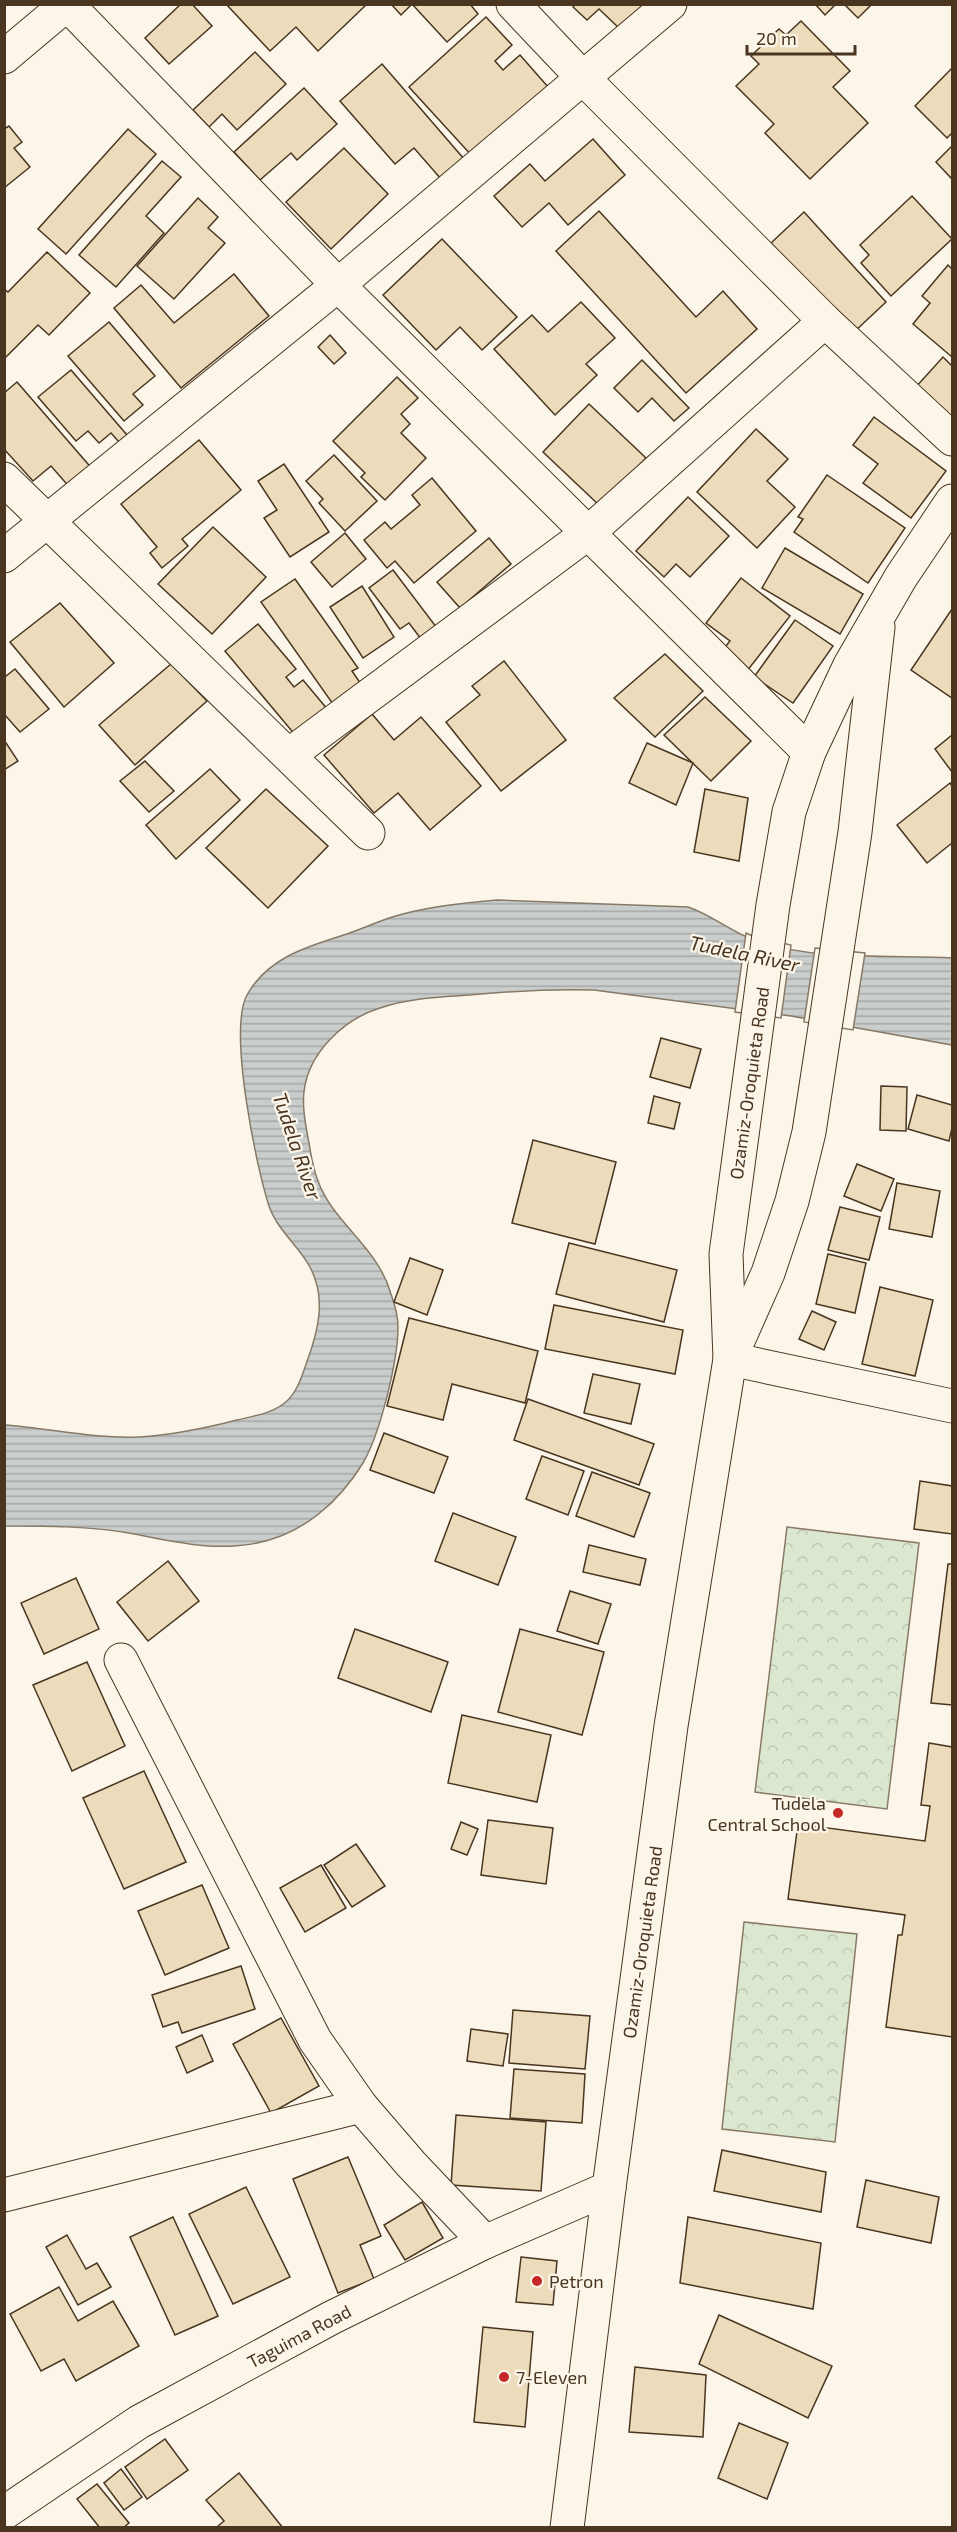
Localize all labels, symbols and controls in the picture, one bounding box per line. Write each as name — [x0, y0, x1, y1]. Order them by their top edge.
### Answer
scale bar — [747, 18, 855, 56]
text: 20 m — [756, 27, 797, 49]
water label: Tudela River — [688, 930, 803, 977]
street label: Ozamiz-Oroquieta Road — [725, 985, 773, 1181]
water label: Tudela River — [268, 1089, 328, 1204]
place label: Tudela Central School — [708, 1792, 827, 1835]
marker: Tudela Central School — [831, 1806, 845, 1820]
street label: Ozamiz-Oroquieta Road — [618, 1844, 666, 2040]
place label: Petron — [549, 2270, 604, 2292]
marker: Petron — [530, 2274, 544, 2288]
street label: Taguima Road — [243, 2299, 355, 2373]
place label: 7-Eleven — [516, 2366, 588, 2388]
marker: 7-Eleven — [497, 2370, 511, 2384]

